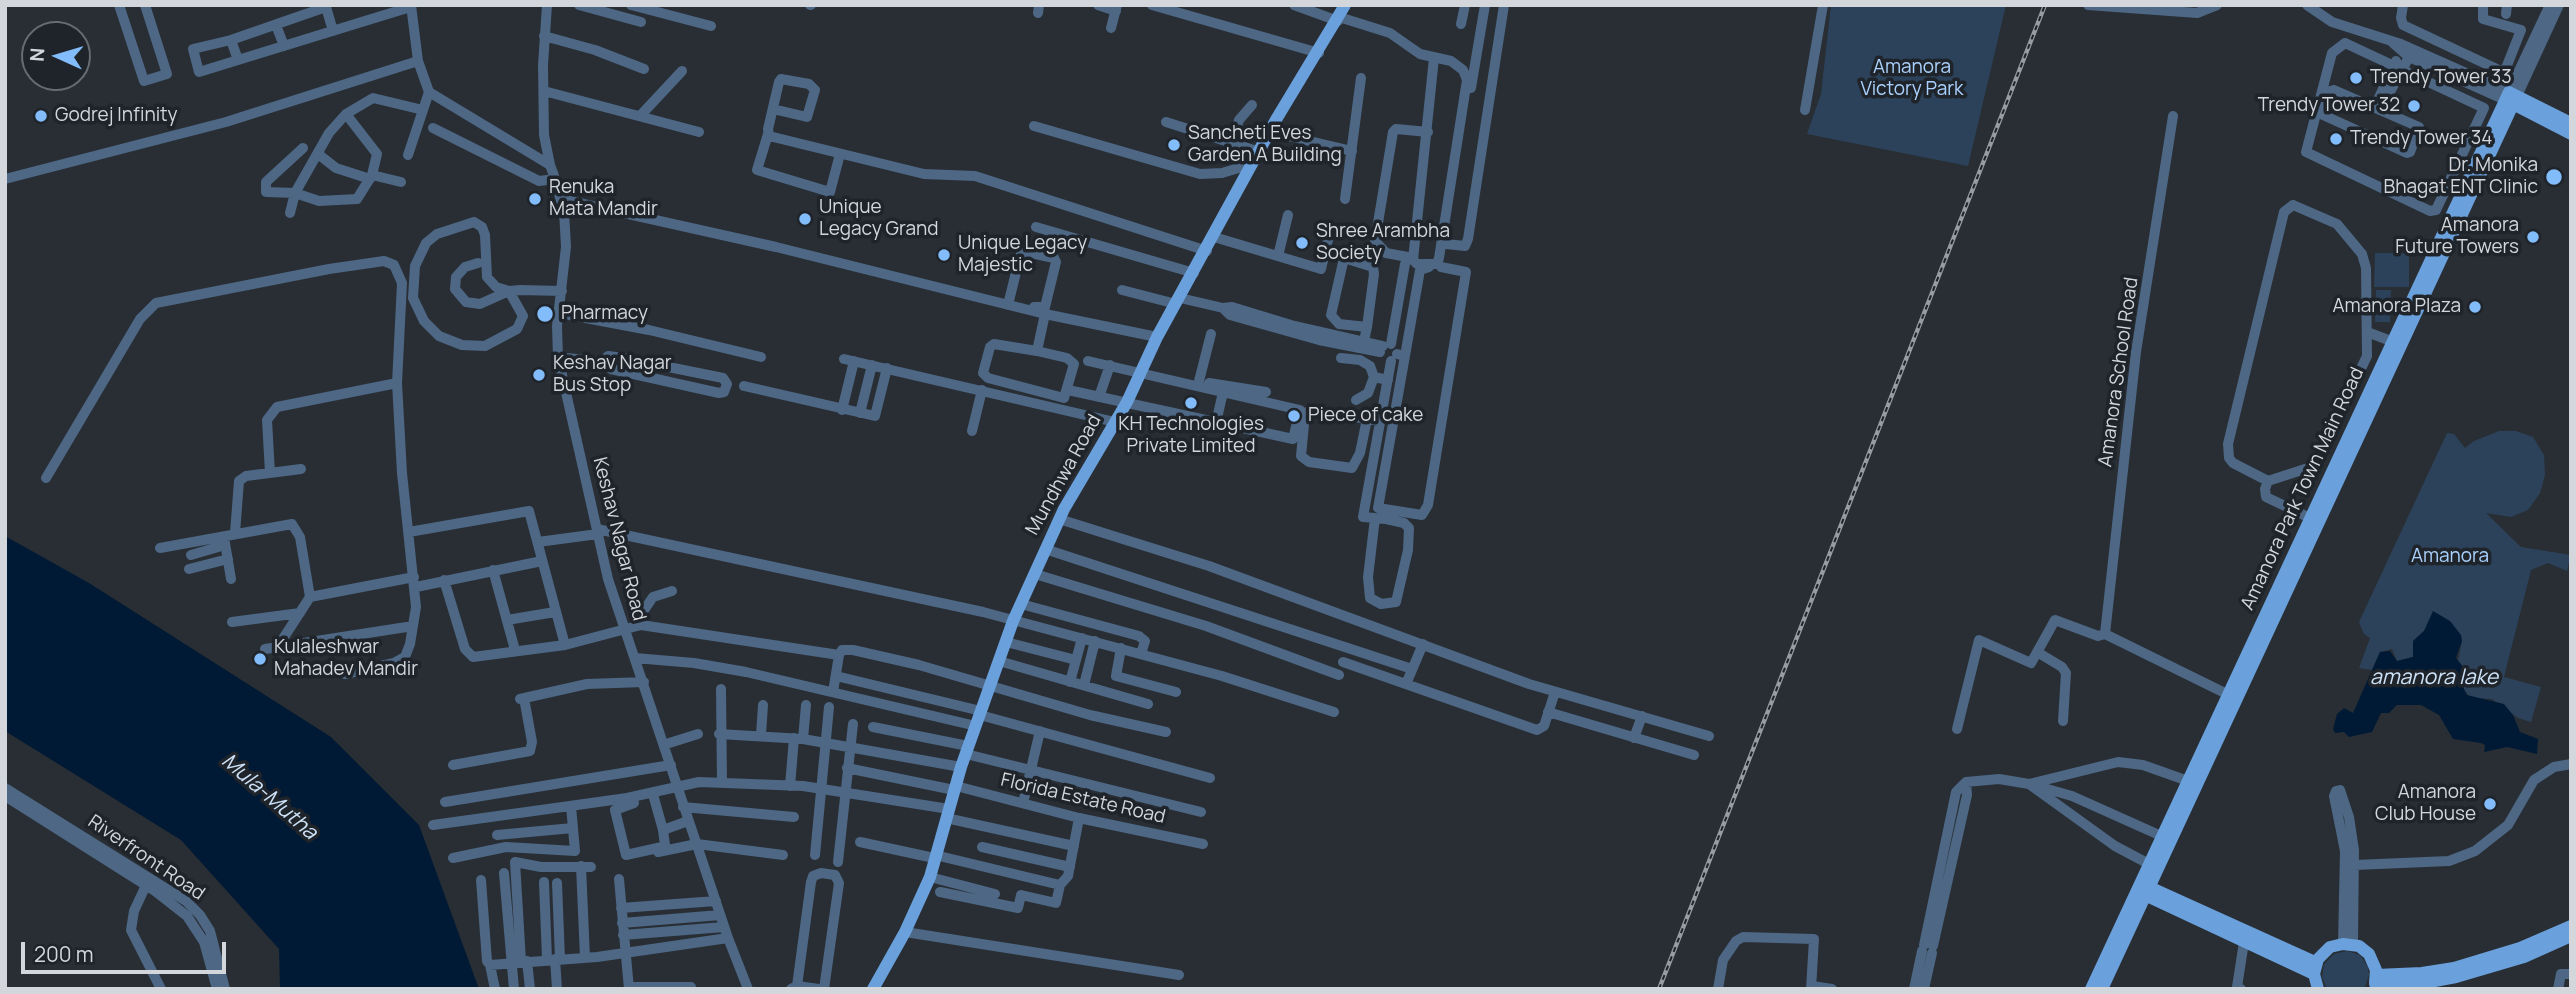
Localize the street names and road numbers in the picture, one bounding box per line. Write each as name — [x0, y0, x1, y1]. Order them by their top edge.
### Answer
street label: Amanora School Road — [2094, 276, 2144, 468]
street label: Amanora Park Town Main Road — [2237, 364, 2369, 614]
street label: Mundhwa Road — [1021, 411, 1107, 539]
street label: Keshav Nagar Road — [588, 455, 650, 623]
street label: Florida Estate Road — [998, 769, 1168, 829]
street label: Riverfront Road — [83, 811, 209, 905]

